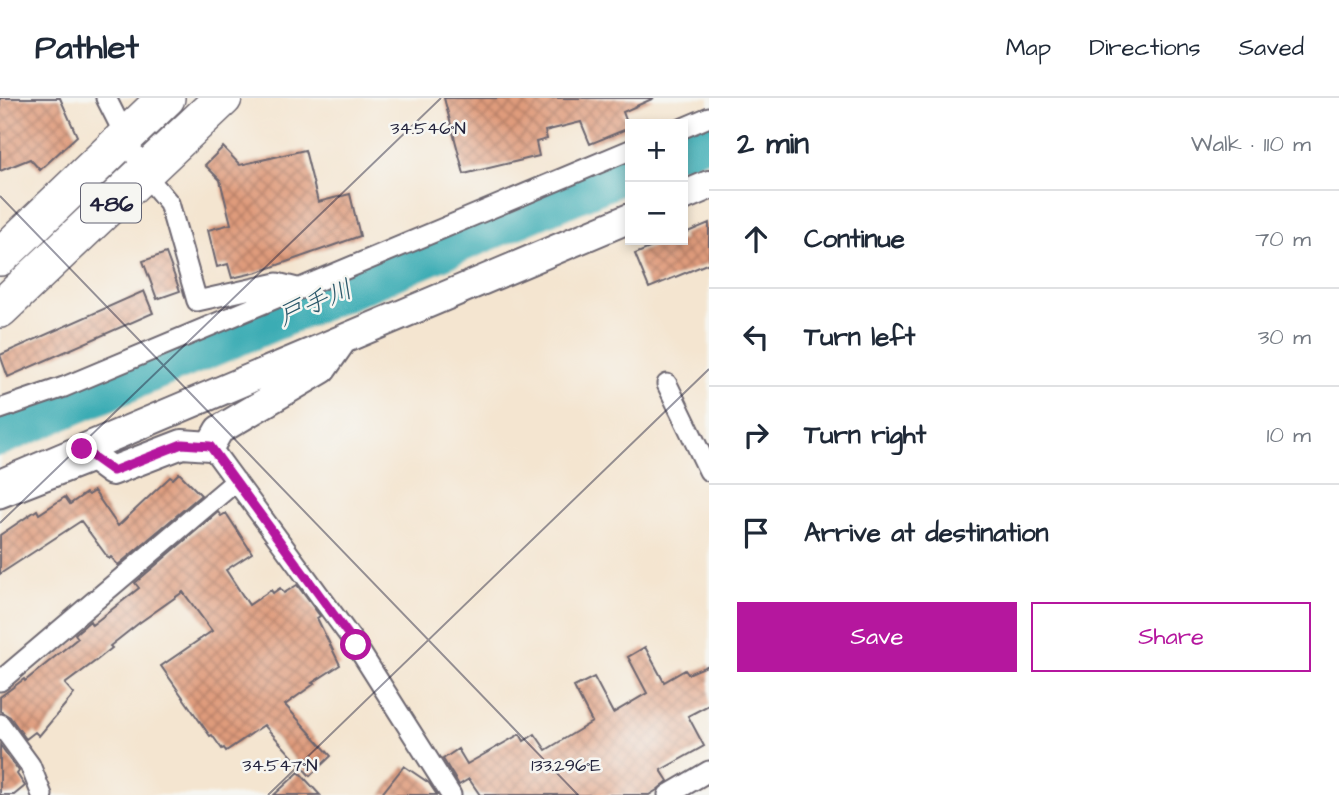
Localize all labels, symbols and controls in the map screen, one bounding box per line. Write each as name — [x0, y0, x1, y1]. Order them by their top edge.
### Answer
text: Pathlet — [35, 25, 139, 71]
text: Map — [1006, 31, 1051, 65]
text: Directions — [1089, 31, 1201, 65]
text: Saved — [1239, 31, 1304, 65]
text: 34.546°N — [390, 116, 466, 141]
map controls — [625, 119, 688, 245]
button: + — [625, 119, 688, 182]
text: 2 min — [737, 123, 809, 165]
text: Walk · 110 m — [1191, 128, 1311, 160]
button: − — [625, 182, 688, 245]
road number: 486 — [81, 184, 141, 222]
icon: ahead — [737, 220, 775, 258]
text: Continue — [804, 221, 905, 257]
text: 70 m — [1255, 223, 1311, 255]
water label: 戸手川 — [272, 271, 358, 335]
icon: left — [737, 318, 775, 356]
text: Turn left — [804, 319, 915, 355]
text: 30 m — [1258, 321, 1311, 353]
icon: right — [737, 416, 775, 454]
text: Turn right — [804, 417, 926, 453]
text: 10 m — [1266, 419, 1311, 451]
route end — [66, 433, 97, 464]
icon: arrive — [737, 514, 775, 552]
text: Arrive at destination — [804, 515, 1049, 551]
button: Save — [737, 602, 1017, 672]
button: Share — [1031, 602, 1311, 672]
route start — [340, 629, 371, 660]
text: 34.547°N — [242, 753, 318, 778]
text: 133.296°E — [531, 753, 601, 778]

